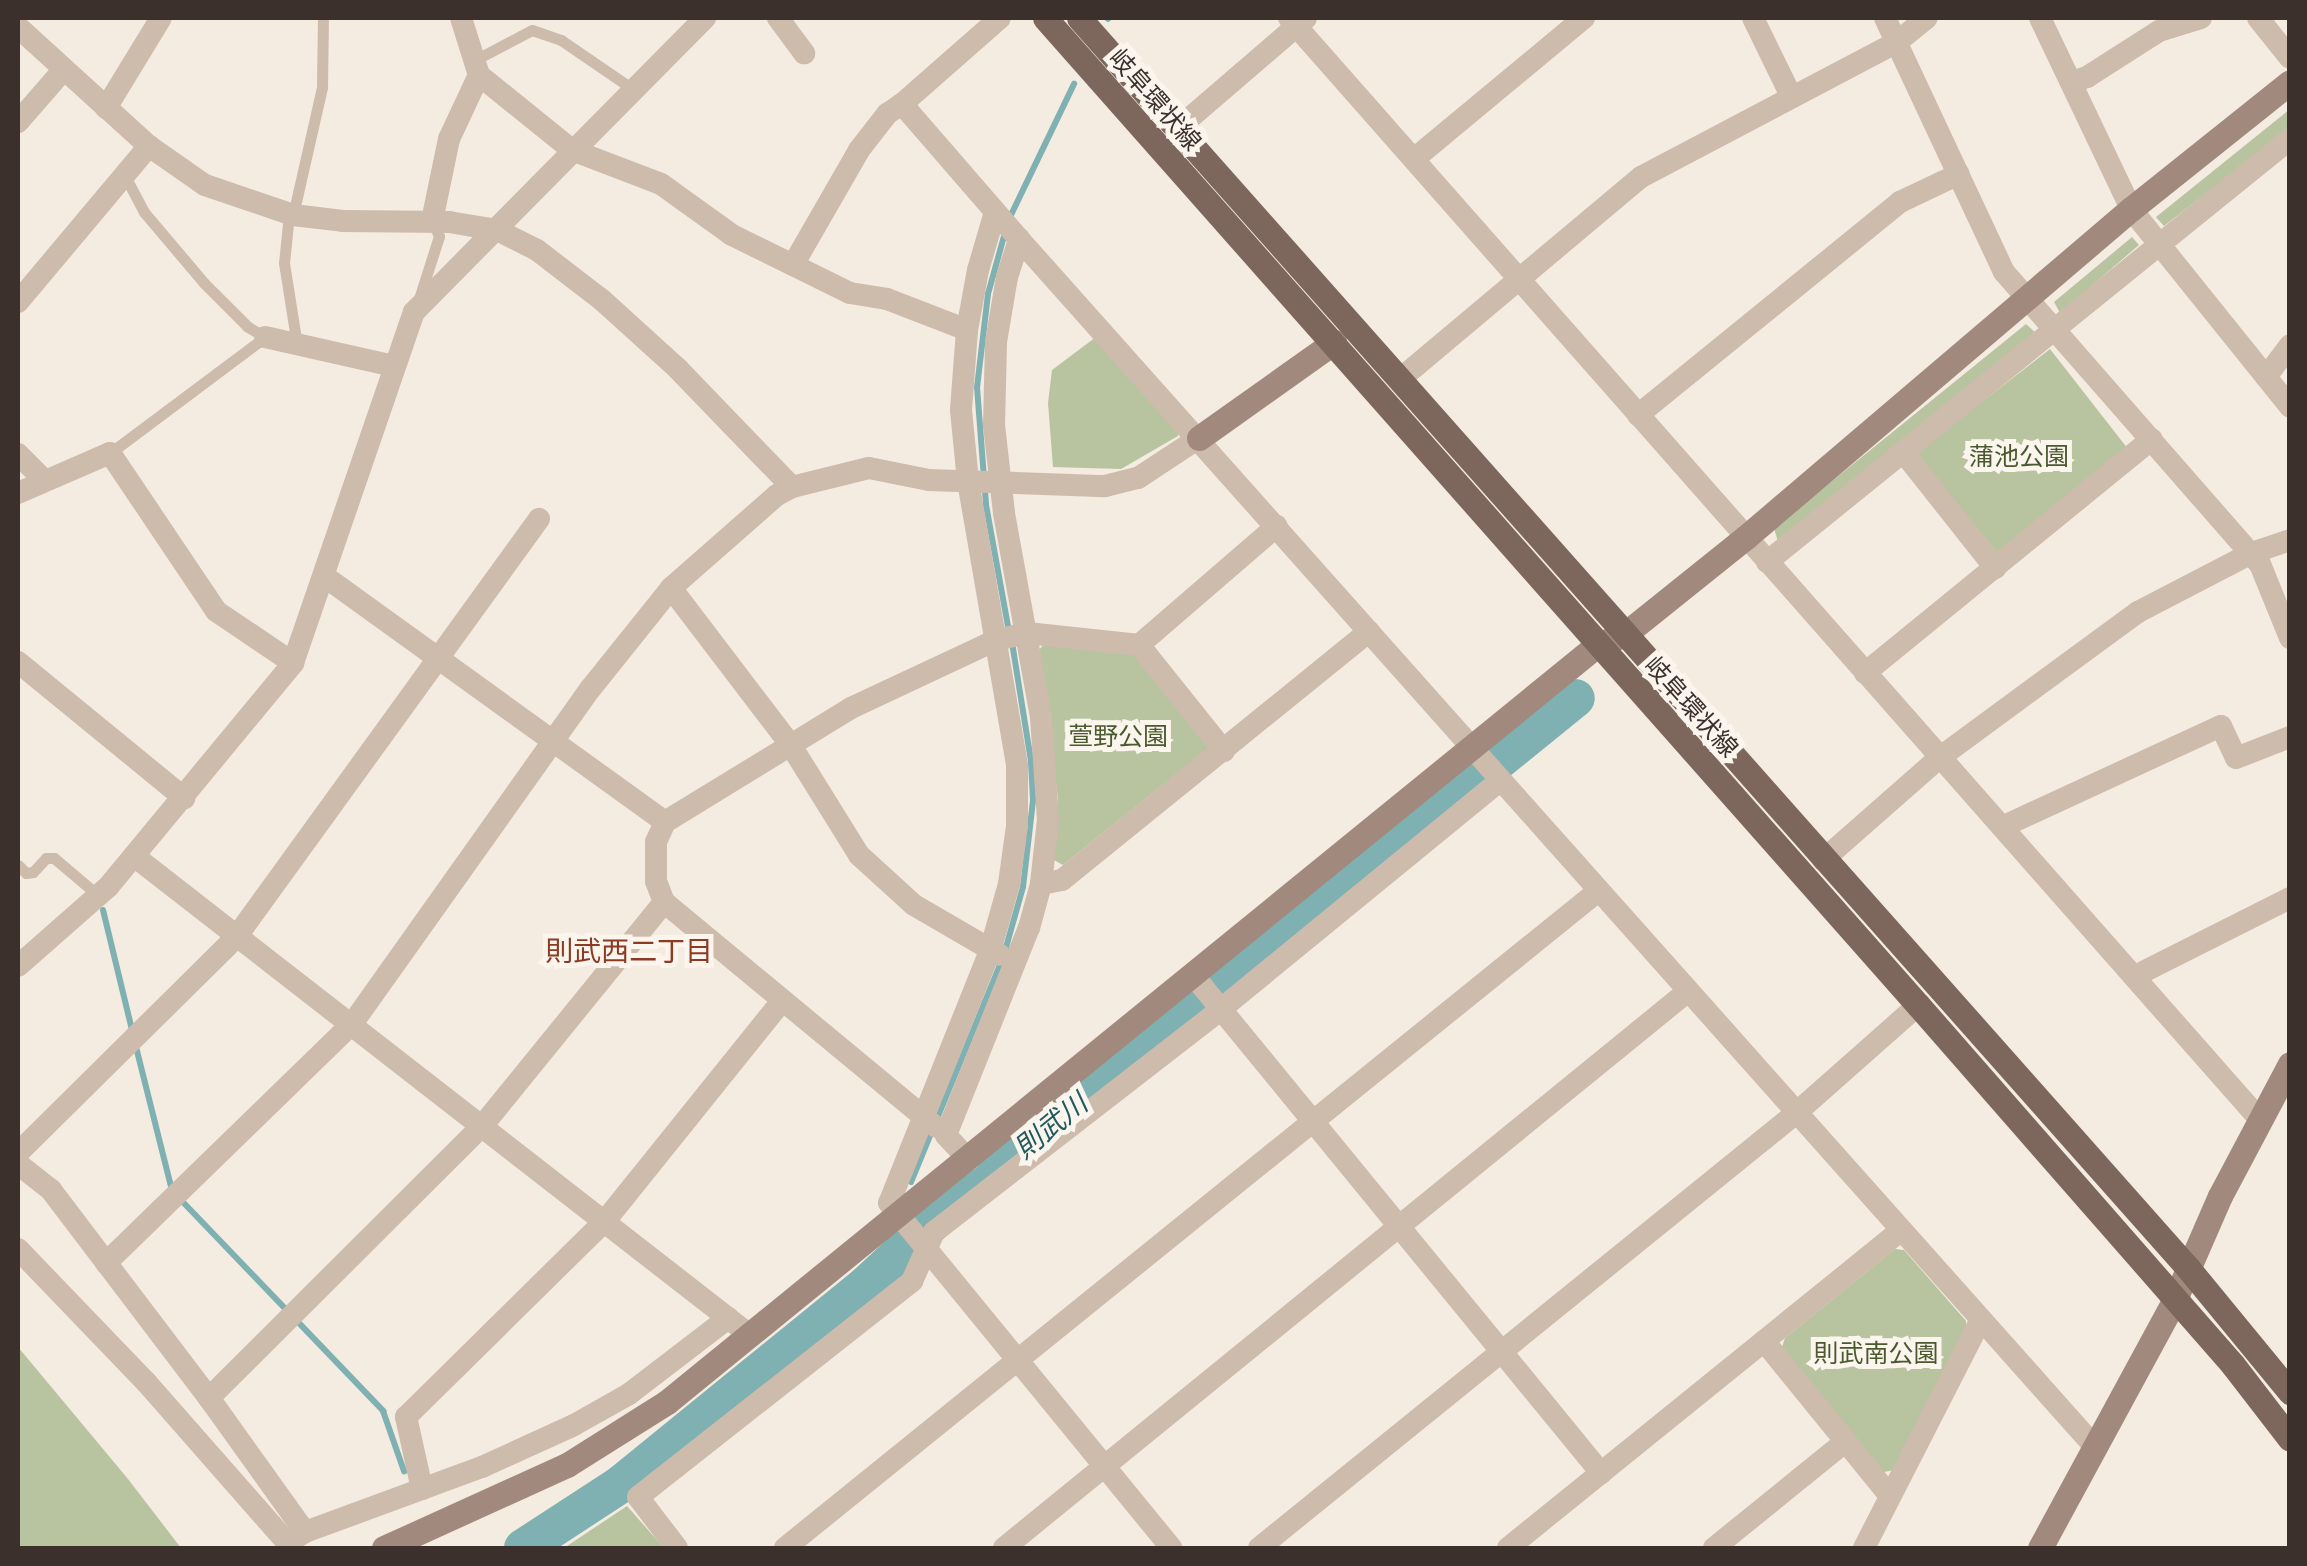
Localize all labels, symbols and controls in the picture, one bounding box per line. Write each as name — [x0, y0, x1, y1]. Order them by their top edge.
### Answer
street label: 岐阜環状線 — [1104, 42, 1208, 156]
park label: 蒲池公園 — [1969, 440, 2069, 470]
street label: 岐阜環状線 — [1639, 650, 1745, 762]
park label: 萱野公園 — [1068, 720, 1168, 750]
district label: 則武西二丁目 — [545, 933, 713, 967]
water label: 則武川 — [1007, 1086, 1093, 1164]
park label: 則武南公園 — [1814, 1337, 1938, 1367]

